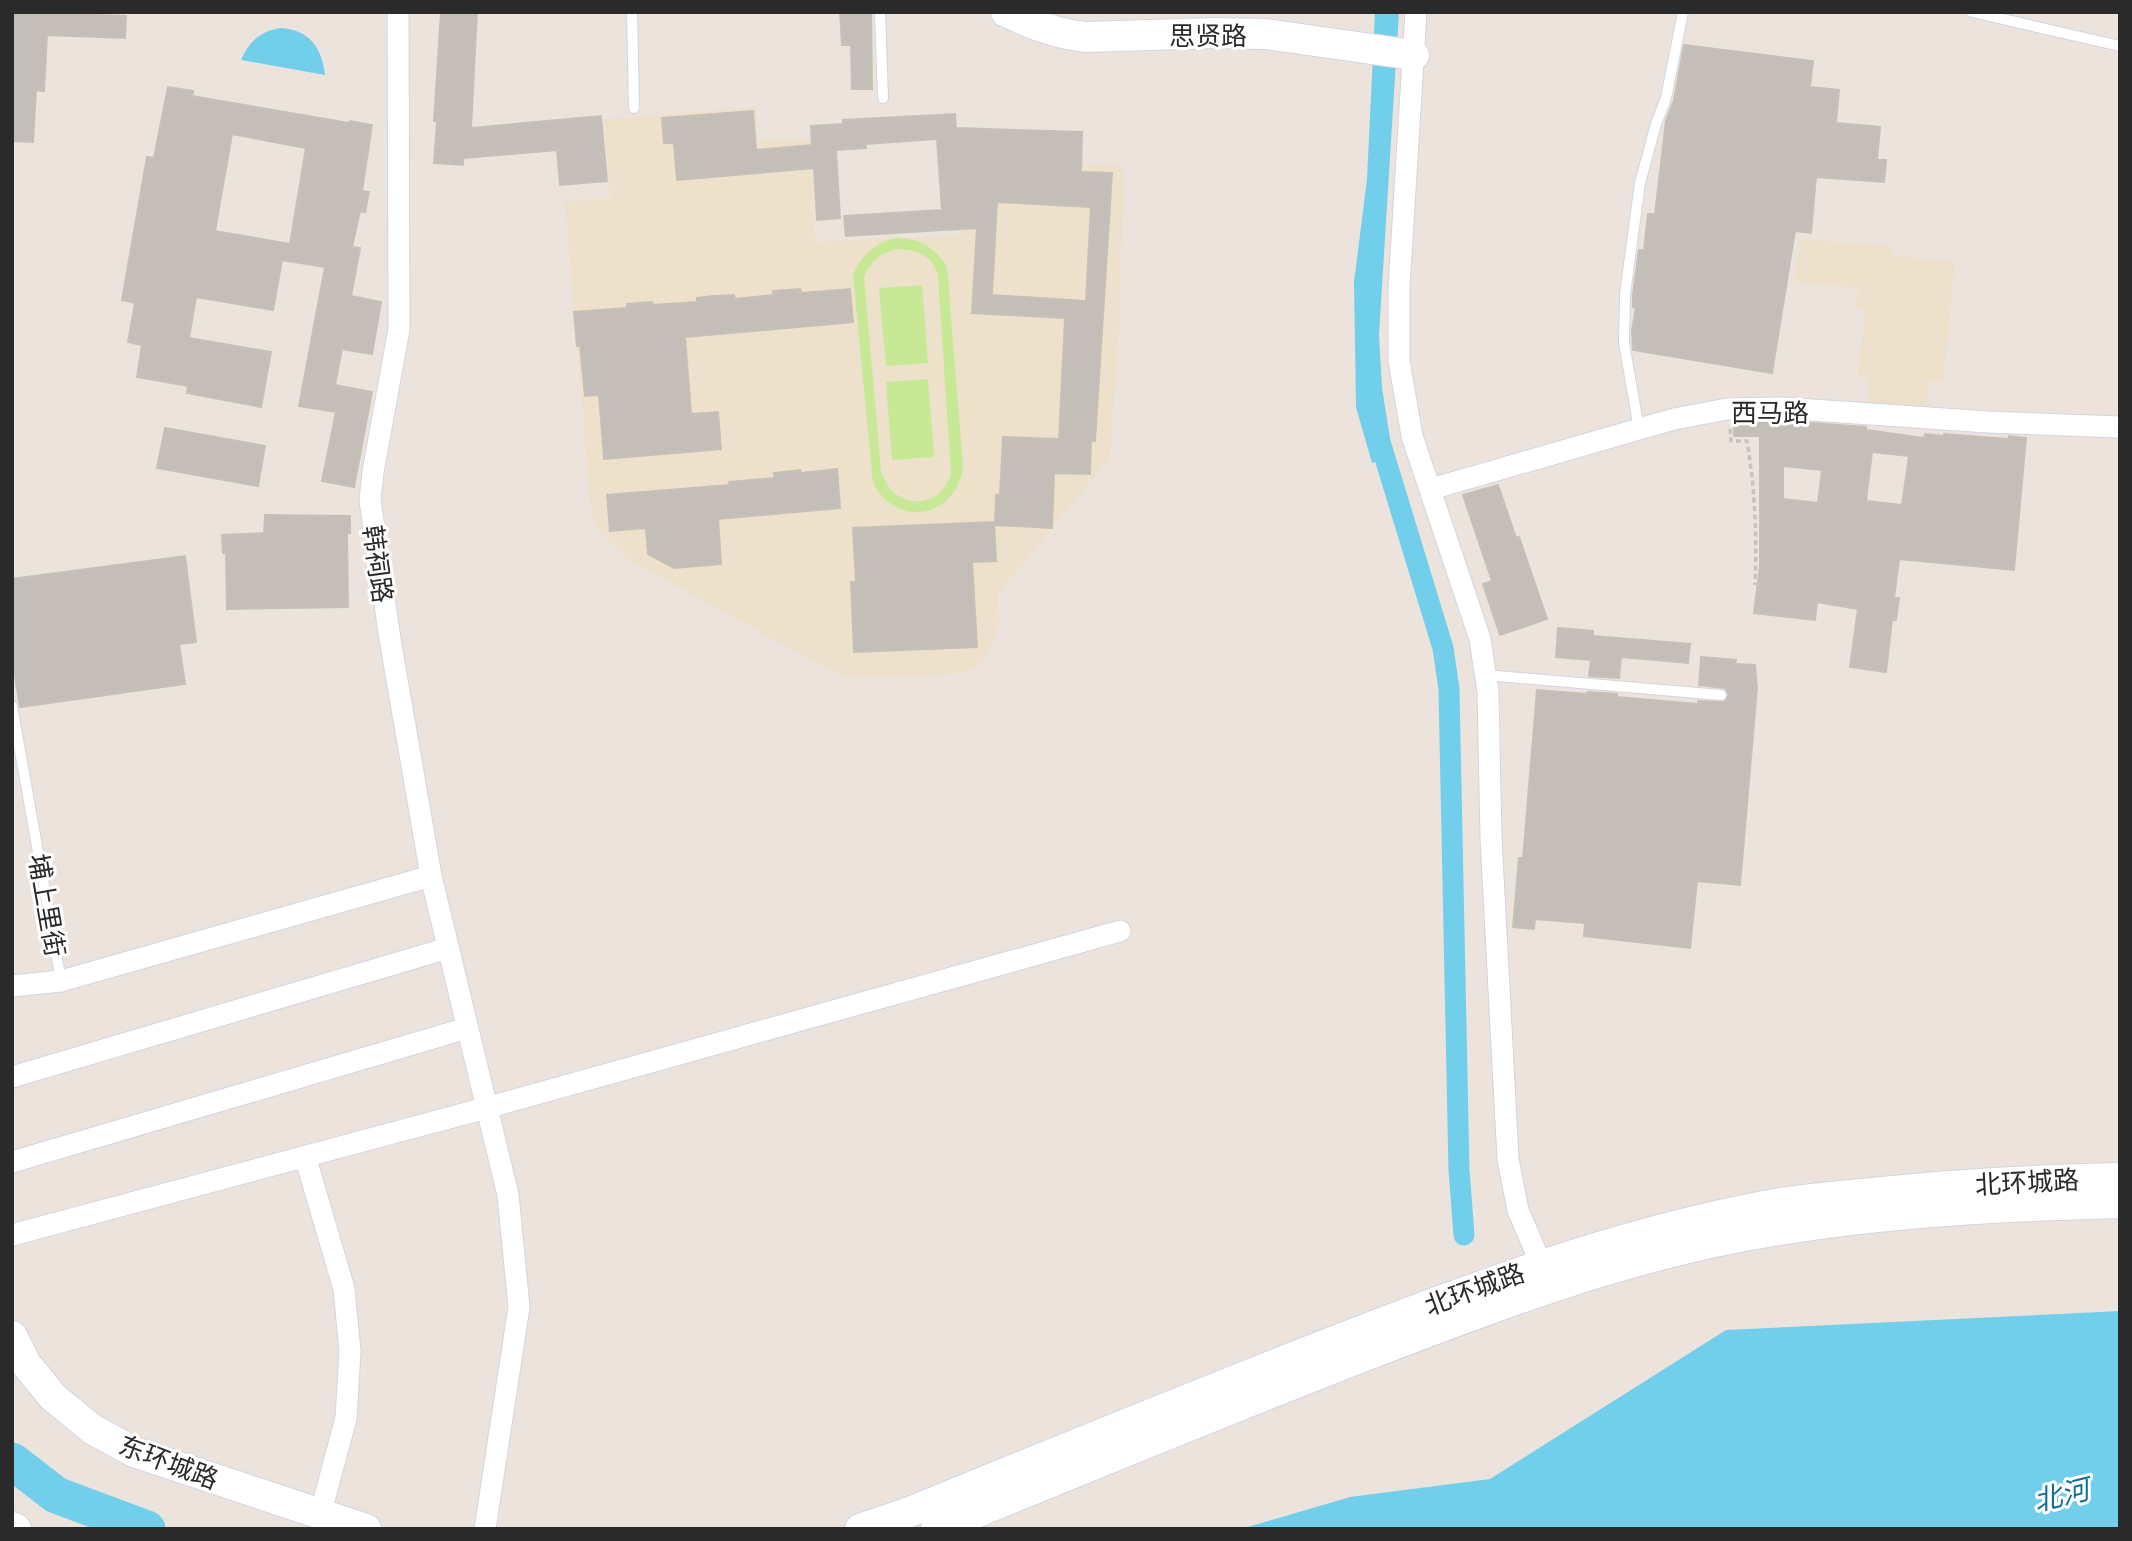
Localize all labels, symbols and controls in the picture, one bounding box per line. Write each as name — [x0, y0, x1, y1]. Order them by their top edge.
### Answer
street label: 思贤路 — [1169, 19, 1247, 50]
street label: 西马路 — [1731, 396, 1809, 427]
street label: 韩祠路 — [358, 523, 400, 605]
street label: 埔上里街 — [24, 851, 72, 959]
street label: 北环城路 — [1974, 1163, 2080, 1199]
street label: 北环城路 — [1420, 1256, 1528, 1320]
street label: 东环城路 — [115, 1428, 223, 1494]
water label: 北河 — [2030, 1470, 2097, 1517]

